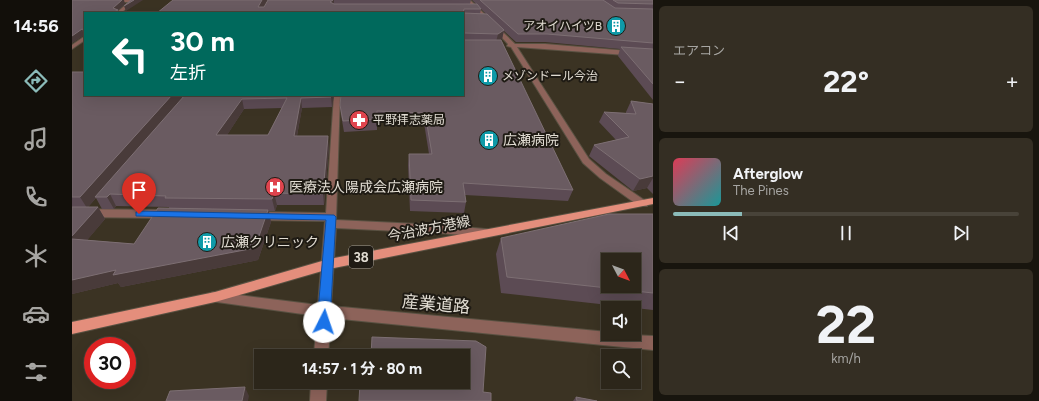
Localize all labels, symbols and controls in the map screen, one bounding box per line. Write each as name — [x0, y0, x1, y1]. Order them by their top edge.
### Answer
text: 14:56 — [13, 15, 59, 37]
building icon: アオイハイツB — [605, 15, 627, 37]
place label: アオイハイツB — [523, 19, 602, 33]
text: 30 m — [170, 24, 235, 58]
icon: left — [104, 28, 156, 80]
text: エアコン — [673, 43, 725, 58]
text: 左折 — [170, 62, 206, 84]
text: 22° — [823, 63, 869, 100]
building icon: メゾンドール今治 — [477, 65, 499, 87]
icon: directions — [22, 67, 50, 95]
text: − — [673, 68, 687, 95]
text: + — [1005, 68, 1019, 95]
place label: メゾンドール今治 — [502, 69, 598, 83]
pharmacy icon: 平野拝志薬局 — [348, 109, 370, 131]
place label: 平野拝志薬局 — [373, 113, 445, 127]
icon: music — [22, 125, 50, 153]
building icon: 広瀬病院 — [478, 129, 500, 151]
place label: 広瀬病院 — [503, 132, 559, 149]
text: Afterglow — [733, 165, 803, 183]
pin — [122, 173, 156, 214]
hospital icon: 医療法人陽成会広瀬病院 — [264, 176, 286, 198]
icon: arrive — [128, 179, 150, 201]
place label: 医療法人陽成会広瀬病院 — [289, 179, 443, 196]
icon: phone — [22, 183, 50, 211]
text: The Pines — [733, 183, 789, 198]
street label: 今治波方港線 — [386, 213, 472, 245]
icon: previous — [720, 222, 742, 244]
icon: pause — [835, 222, 857, 244]
icon: next — [950, 222, 972, 244]
building icon: 広瀬クリニック — [196, 231, 218, 253]
place label: 広瀬クリニック — [221, 234, 319, 251]
icon: climate — [22, 242, 50, 270]
road number: 38 — [349, 246, 373, 268]
north arrow — [601, 253, 641, 293]
map controls — [601, 253, 641, 389]
street label: 産業道路 — [401, 291, 471, 317]
text: 22 — [816, 294, 876, 356]
icon: car — [22, 300, 50, 328]
position arrow — [303, 301, 345, 343]
button: sound — [601, 301, 641, 341]
speed limit sign: 30 — [84, 337, 136, 389]
button: search — [601, 349, 641, 389]
text: km/h — [831, 351, 861, 366]
icon: filters — [22, 358, 50, 386]
text: 14:57 · 1 分 · 80 m — [302, 360, 422, 378]

